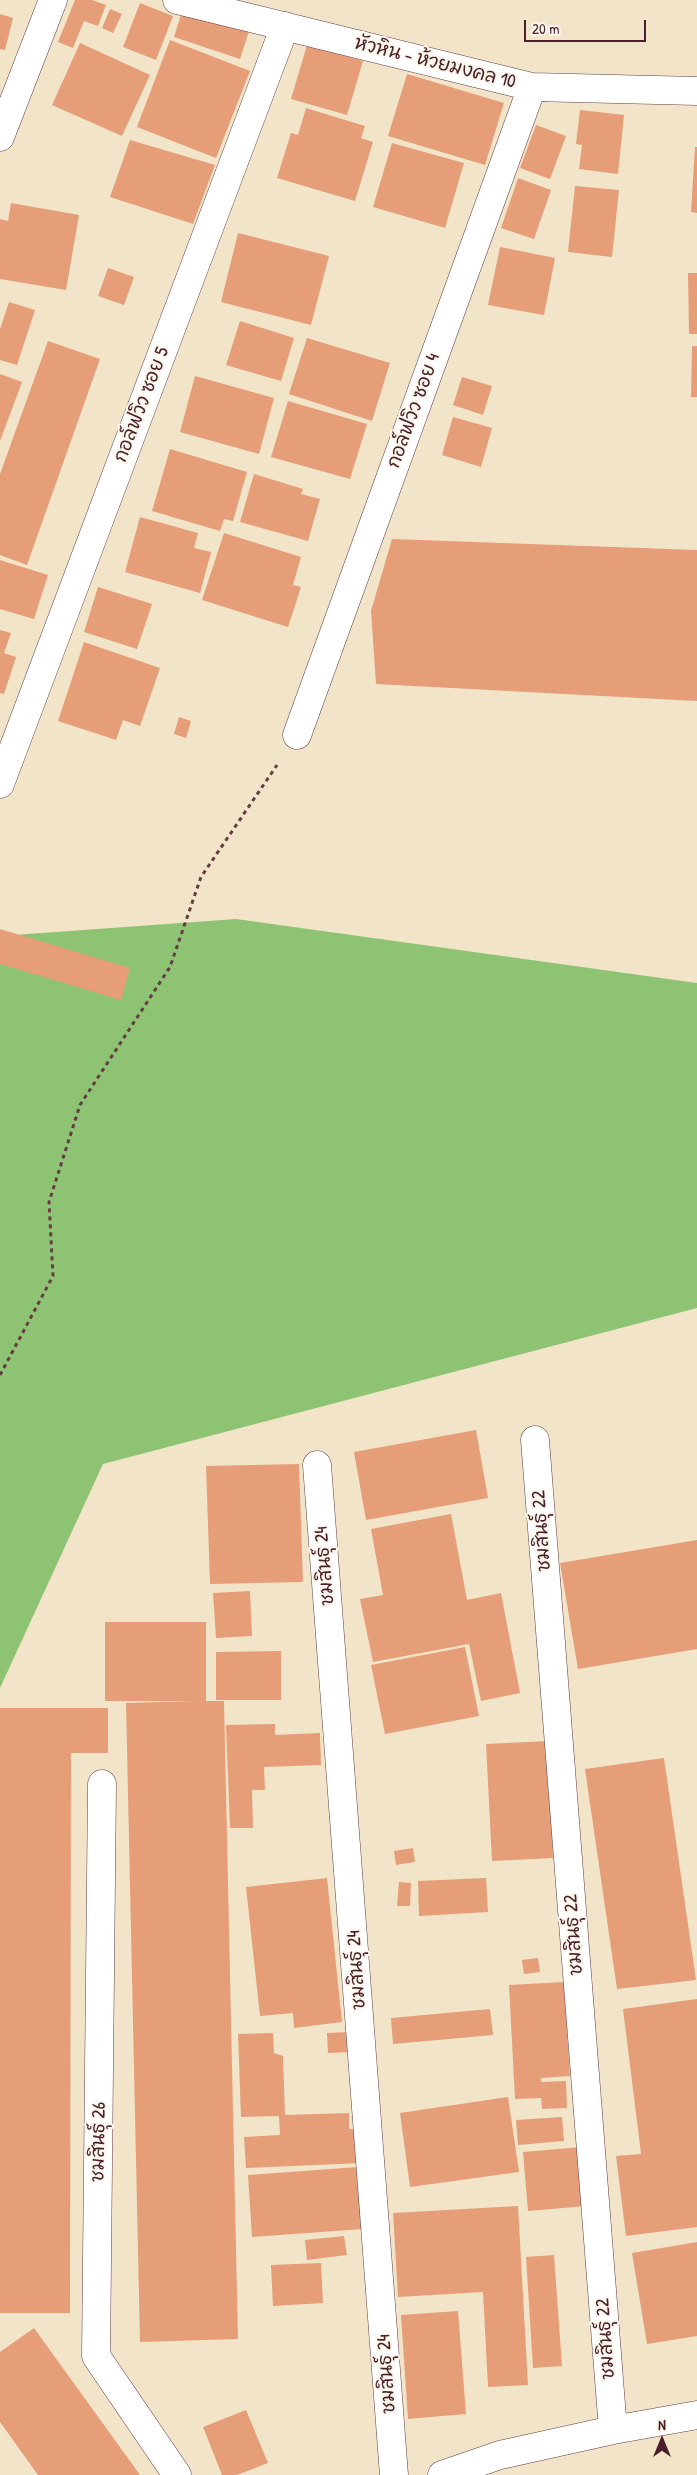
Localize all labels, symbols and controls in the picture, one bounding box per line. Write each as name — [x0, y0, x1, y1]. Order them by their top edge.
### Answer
scale bar — [527, 10, 650, 42]
text: 20 m — [532, 18, 559, 39]
street label: หัวหิน - ห้วยมงคล 10 — [352, 32, 518, 94]
street label: กอล์ฟวิว ซอย 5 — [109, 344, 175, 466]
street label: กอล์ฟวิว ซอย 4 — [383, 350, 445, 472]
street label: ชมสินธุ์ 22 — [528, 1490, 556, 1572]
street label: ชมสินธุ์ 24 — [310, 1525, 340, 1607]
street label: ชมสินธุ์ 22 — [560, 1894, 588, 1976]
street label: ชมสินธุ์ 24 — [343, 1929, 371, 2011]
street label: ชมสินธุ์ 26 — [87, 2102, 111, 2182]
street label: ชมสินธุ์ 22 — [592, 2298, 620, 2380]
street label: ชมสินธุ์ 24 — [373, 2333, 401, 2415]
north arrow — [637, 2415, 687, 2465]
text: N — [658, 2415, 666, 2434]

